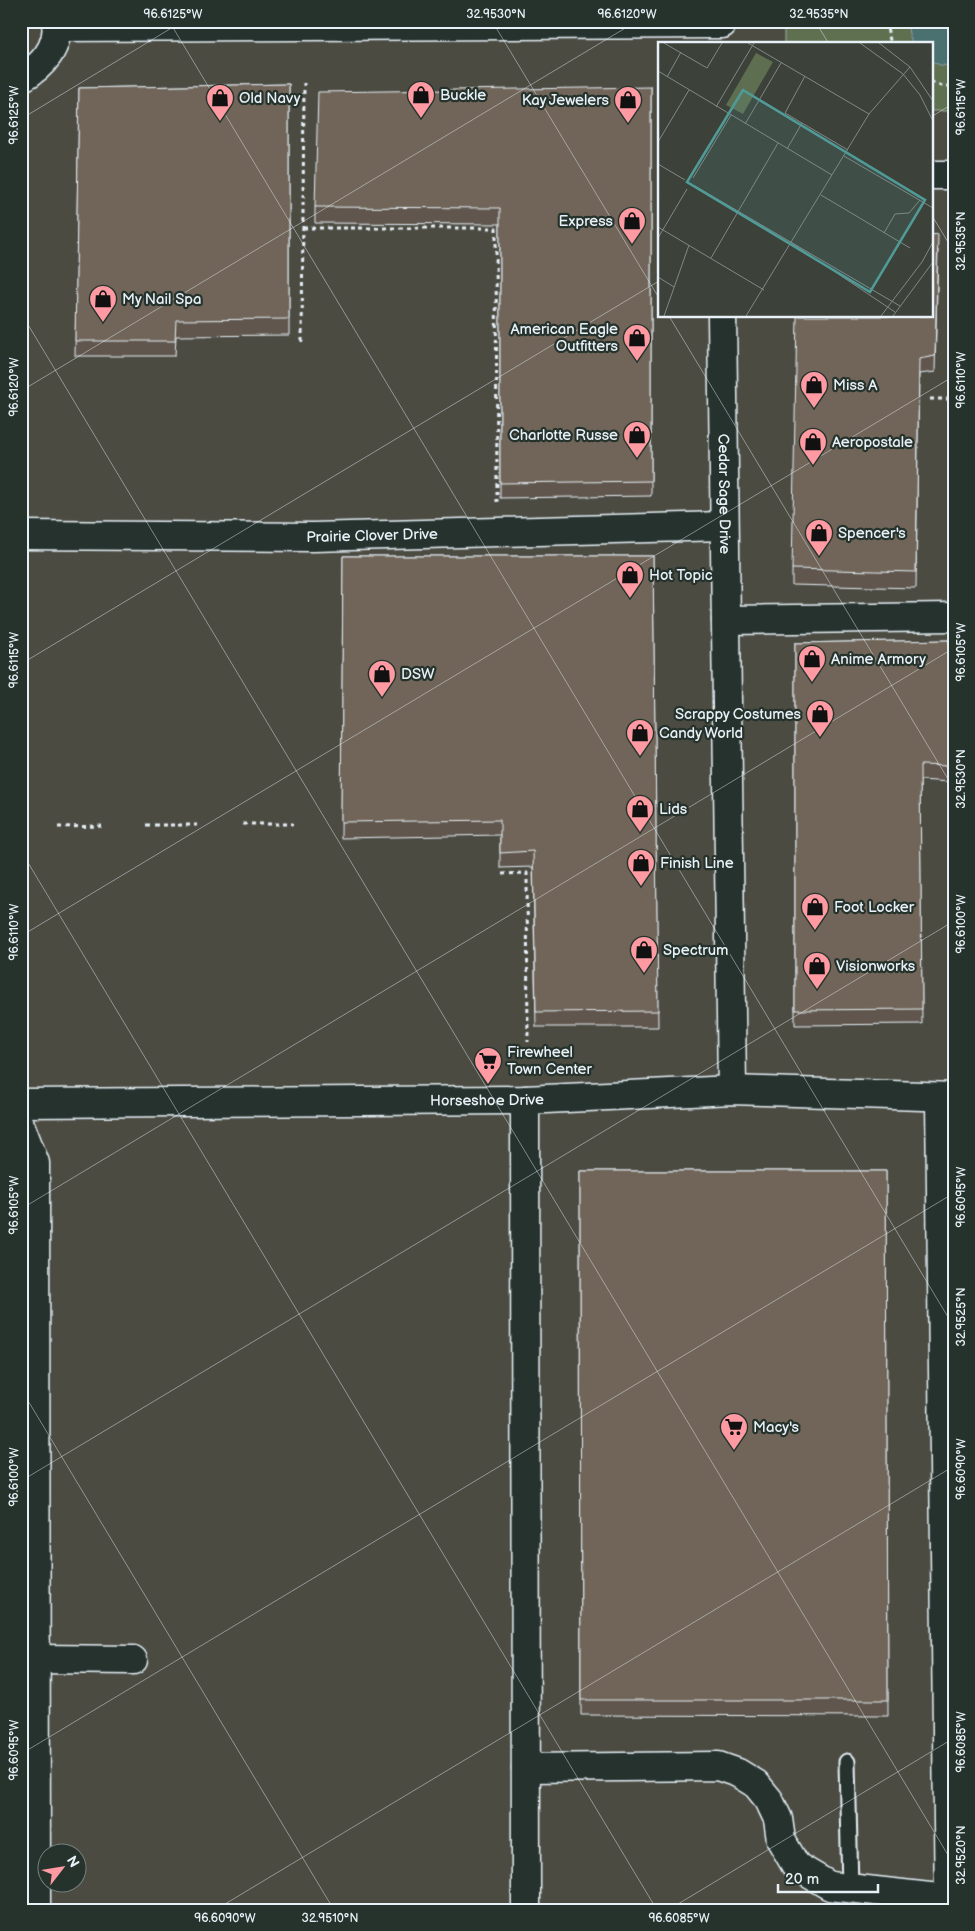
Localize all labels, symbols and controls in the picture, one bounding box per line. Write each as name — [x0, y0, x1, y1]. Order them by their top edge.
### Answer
text: 96.6125°W — [144, 7, 202, 22]
text: 32.9530°N — [466, 7, 526, 22]
text: 96.6120°W — [597, 7, 657, 22]
text: 32.9535°N — [789, 7, 849, 22]
inset map — [658, 42, 932, 318]
text: 96.6115°W — [954, 79, 969, 135]
shop icon: Buckle — [406, 80, 436, 119]
shop icon: Old Navy — [205, 83, 235, 122]
shop icon: Kay Jewelers — [613, 85, 643, 124]
text: 96.6125°W — [7, 86, 22, 144]
place label: Buckle — [440, 86, 486, 105]
place label: Old Navy — [239, 89, 301, 108]
place label: Kay Jewelers — [522, 91, 610, 110]
shop icon: Express — [617, 206, 647, 245]
text: 32.9535°N — [954, 211, 969, 271]
place label: Express — [559, 212, 614, 231]
shop icon: My Nail Spa — [88, 284, 118, 323]
place label: My Nail Spa — [122, 290, 201, 309]
place label: American Eagle Outfitters — [510, 320, 619, 356]
shop icon: American Eagle Outfitters — [622, 323, 652, 362]
text: 96.6110°W — [954, 352, 969, 408]
text: 96.6120°W — [7, 357, 22, 417]
shop icon: Miss A — [799, 370, 829, 409]
place label: Miss A — [833, 376, 878, 395]
shop icon: Charlotte Russe — [622, 420, 652, 459]
place label: Charlotte Russe — [509, 426, 618, 445]
shop icon: Aeropostale — [798, 427, 828, 466]
place label: Aeropostale — [832, 433, 913, 452]
street label: Cedar Sage Drive — [714, 434, 735, 554]
shop icon: Spencer's — [804, 518, 834, 557]
street label: Prairie Clover Drive — [306, 524, 438, 547]
place label: Spencer's — [838, 524, 906, 543]
shop icon: Hot Topic — [615, 560, 645, 599]
place label: Hot Topic — [649, 566, 713, 585]
text: 96.6105°W — [954, 623, 969, 681]
text: 96.6115°W — [7, 632, 22, 688]
shop icon: Anime Armory — [797, 644, 827, 683]
place label: Anime Armory — [831, 650, 926, 669]
shop icon: DSW — [367, 659, 397, 698]
place label: DSW — [401, 665, 435, 684]
shop icon: Scrappy Costumes — [805, 699, 835, 738]
place label: Scrappy Costumes — [675, 705, 802, 724]
shop icon: Candy World — [625, 718, 655, 757]
place label: Candy World — [659, 724, 743, 743]
text: 32.9530°N — [954, 749, 969, 809]
shop icon: Lids — [625, 794, 655, 833]
place label: Lids — [659, 800, 688, 819]
shop icon: Finish Line — [626, 848, 656, 887]
place label: Finish Line — [660, 854, 734, 873]
shop icon: Foot Locker — [800, 892, 830, 931]
text: 96.6100°W — [954, 894, 969, 954]
place label: Foot Locker — [834, 898, 915, 917]
text: 96.6110°W — [7, 904, 22, 960]
shop icon: Spectrum — [629, 935, 659, 974]
place label: Spectrum — [663, 941, 728, 960]
shop icon: Visionworks — [802, 951, 832, 990]
place label: Visionworks — [836, 957, 916, 976]
place label: Firewheel Town Center — [507, 1043, 593, 1079]
supermarket icon: Firewheel Town Center — [473, 1046, 503, 1085]
street label: Horseshoe Drive — [430, 1090, 544, 1110]
text: 96.6095°W — [954, 1166, 969, 1228]
text: 96.6105°W — [7, 1176, 22, 1234]
text: 32.9525°N — [954, 1288, 969, 1346]
supermarket icon: Macy's — [719, 1412, 749, 1451]
place label: Macy's — [753, 1418, 799, 1437]
text: 96.6090°W — [954, 1438, 969, 1500]
text: 96.6100°W — [7, 1447, 22, 1507]
text: 96.6085°W — [954, 1711, 969, 1773]
text: 96.6095°W — [7, 1719, 22, 1781]
text: 32.9520°N — [954, 1825, 969, 1885]
north arrow — [38, 1844, 88, 1894]
text: N — [63, 1853, 83, 1870]
scale bar — [778, 1861, 878, 1893]
text: 20 m — [785, 1870, 819, 1889]
text: 96.6090°W — [194, 1911, 256, 1926]
text: 32.9510°N — [302, 1911, 358, 1926]
text: 96.6085°W — [648, 1911, 710, 1926]

